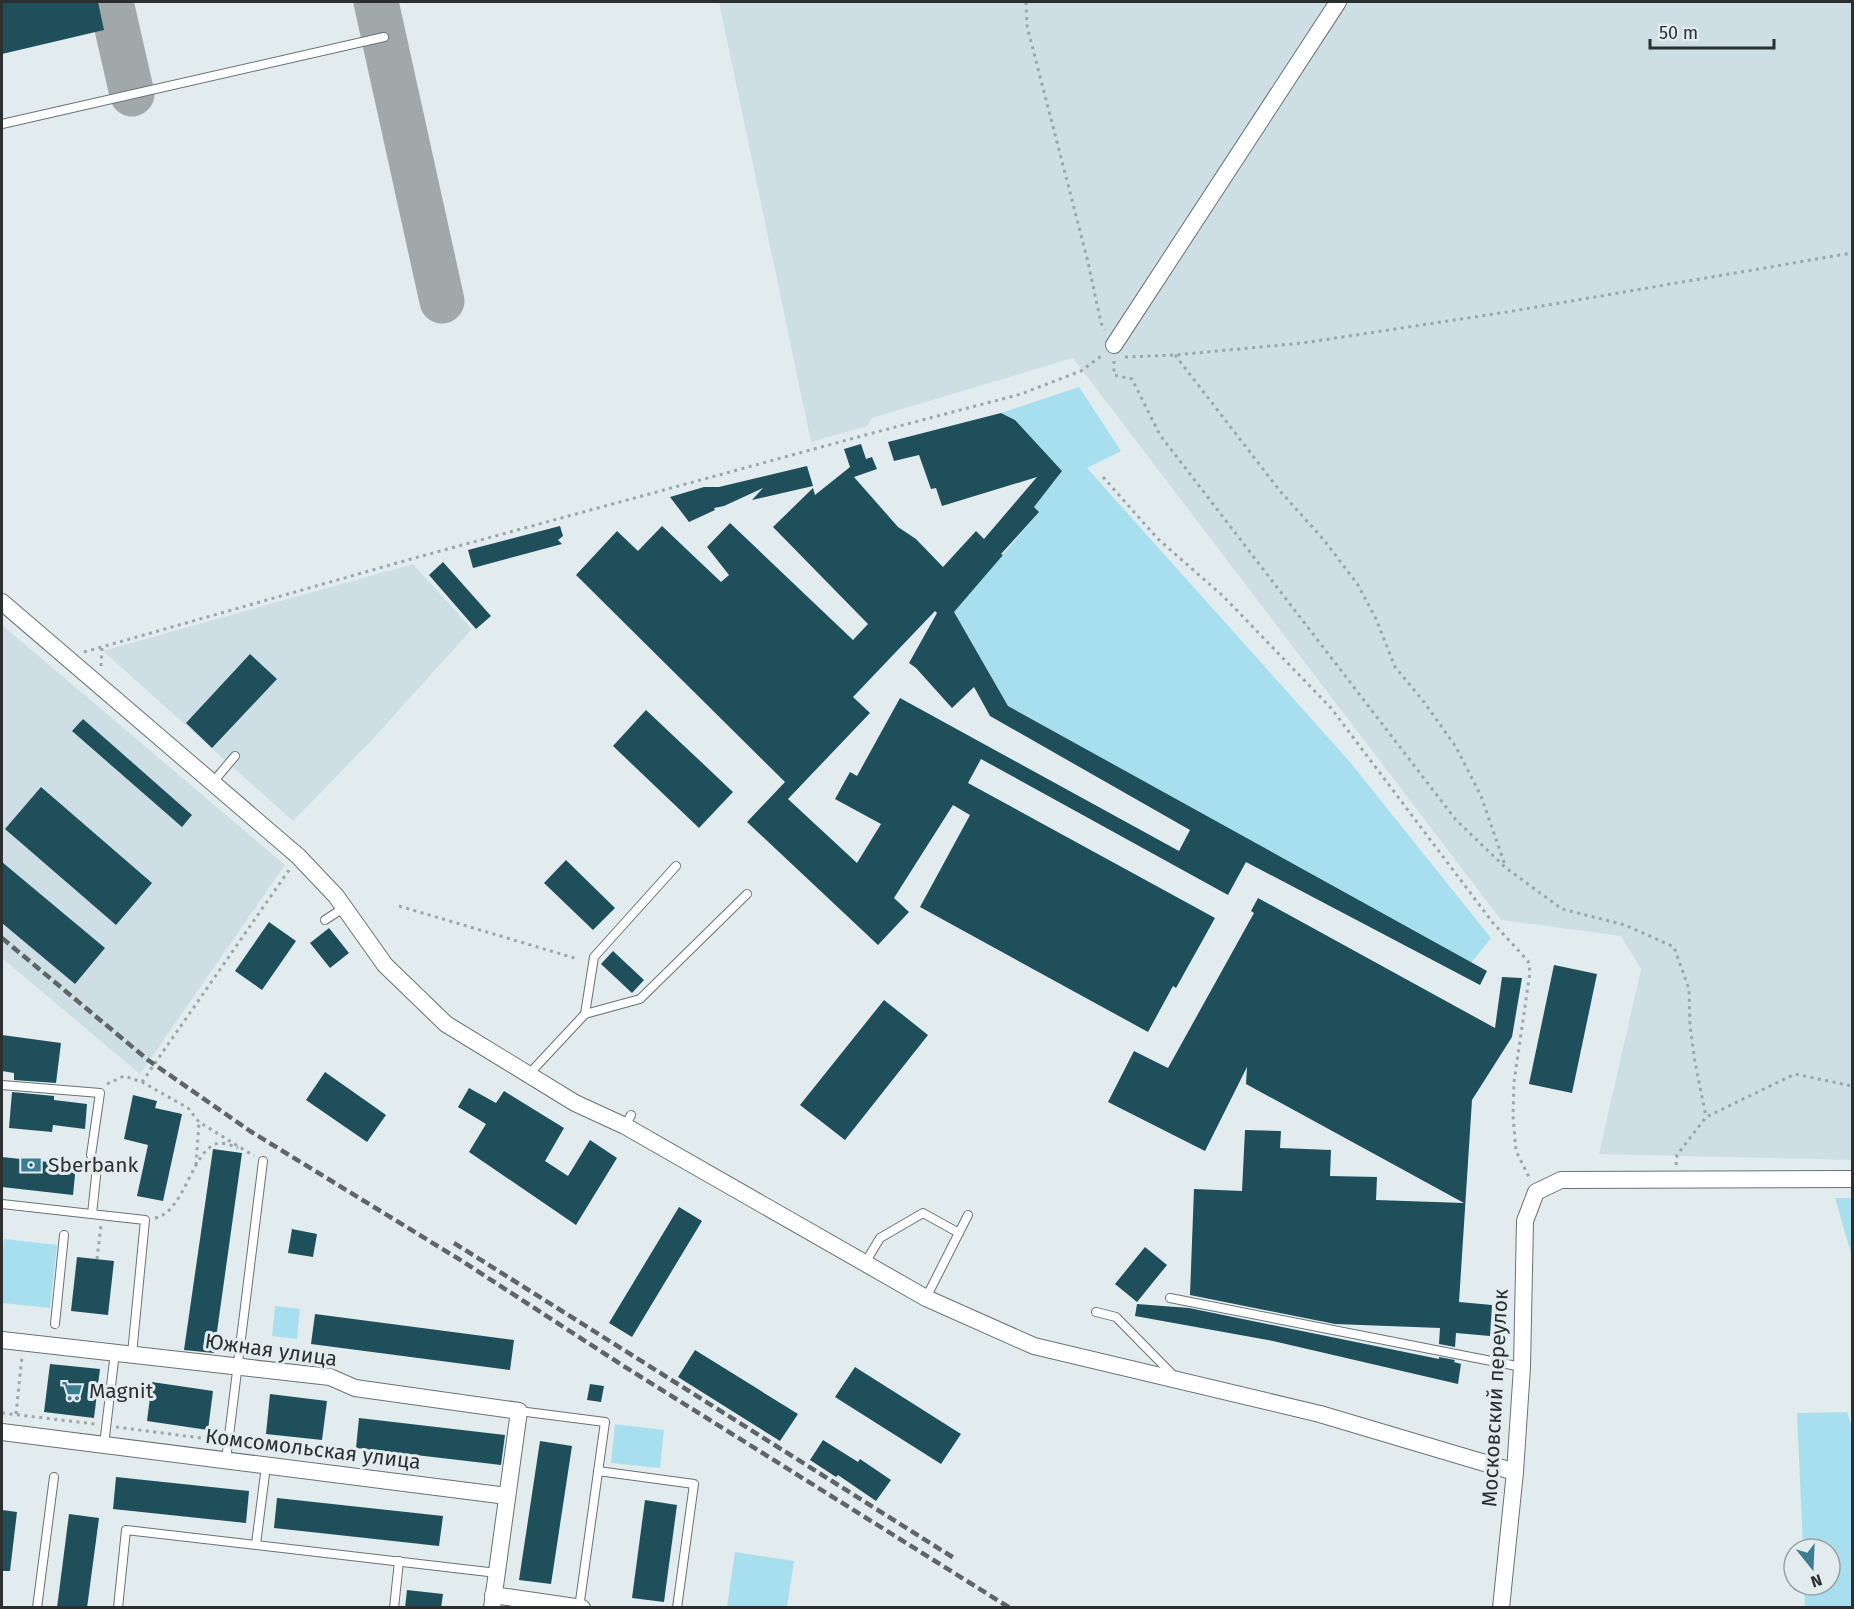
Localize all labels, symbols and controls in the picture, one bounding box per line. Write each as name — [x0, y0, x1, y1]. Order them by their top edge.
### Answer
scale bar — [1650, 12, 1774, 50]
text: 50 m — [1659, 22, 1698, 44]
place label: Sberbank — [48, 1152, 138, 1178]
bank icon: Sberbank — [19, 1153, 43, 1177]
street label: Московский переулок — [1476, 1288, 1514, 1508]
street label: Южная улица — [203, 1328, 339, 1372]
place label: Magnit — [89, 1378, 154, 1404]
supermarket icon: Magnit — [60, 1379, 84, 1403]
street label: Комсомольская улица — [204, 1423, 422, 1475]
north arrow — [1782, 1537, 1842, 1597]
text: N — [1809, 1570, 1824, 1591]

